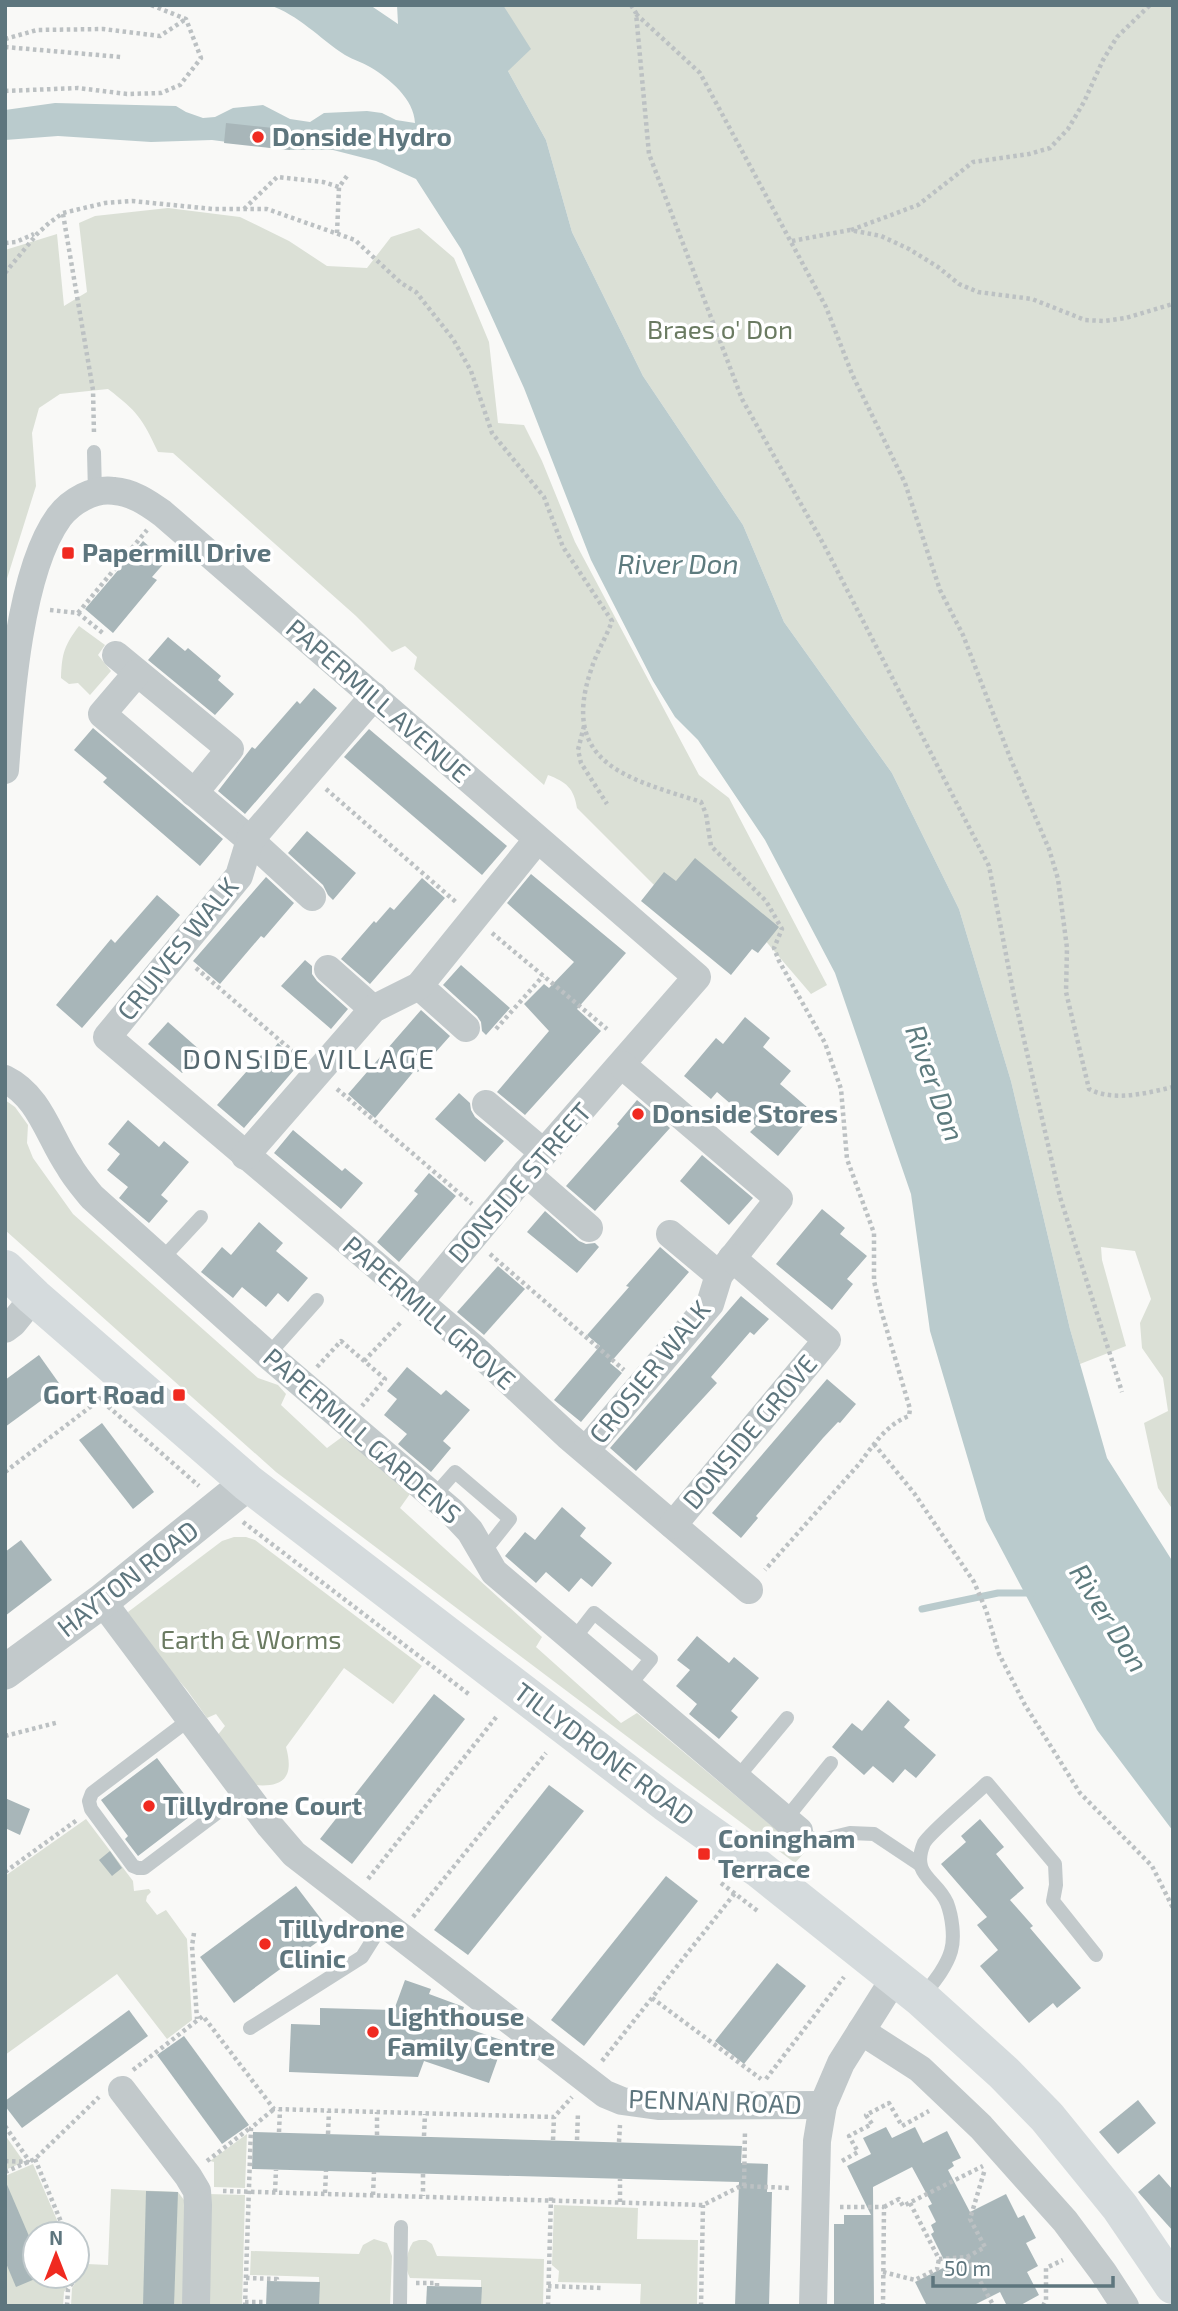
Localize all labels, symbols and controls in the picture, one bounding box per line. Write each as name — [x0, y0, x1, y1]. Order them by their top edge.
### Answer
place label: Donside Hydro — [272, 120, 452, 152]
marker: Donside Hydro — [250, 129, 266, 145]
park label: Braes o' Don — [647, 313, 793, 344]
place label: Papermill Drive — [82, 536, 272, 567]
marker: Papermill Drive — [60, 545, 76, 561]
water label: River Don — [617, 546, 739, 580]
street label: PAPERMILL AVENUE — [281, 612, 477, 788]
street label: CRUIVES WALK — [110, 871, 244, 1026]
water label: River Don — [899, 1020, 973, 1146]
district label: DONSIDE VILLAGE — [182, 1041, 436, 1075]
street label: DONSIDE STREET — [441, 1096, 597, 1268]
place label: Donside Stores — [652, 1097, 838, 1128]
marker: Donside Stores — [630, 1106, 646, 1122]
street label: PAPERMILL GROVE — [338, 1229, 522, 1395]
street label: CROSIER WALK — [582, 1293, 716, 1449]
street label: PAPERMILL GARDENS — [258, 1341, 468, 1529]
street label: DONSIDE GROVE — [675, 1348, 822, 1515]
place label: Gort Road — [43, 1378, 165, 1409]
marker: Gort Road — [171, 1387, 187, 1403]
street label: HAYTON ROAD — [51, 1513, 204, 1642]
water label: River Don — [1063, 1557, 1156, 1678]
park label: Earth & Worms — [161, 1623, 341, 1654]
street label: TILLYDRONE ROAD — [509, 1675, 701, 1831]
place label: Tillydrone Court — [163, 1789, 363, 1821]
marker: Tillydrone Court — [141, 1798, 157, 1814]
place label: Coningham Terrace — [718, 1822, 856, 1883]
marker: Coningham Terrace — [696, 1846, 712, 1862]
place label: Tillydrone Clinic — [279, 1912, 405, 1973]
marker: Tillydrone Clinic — [257, 1936, 273, 1952]
place label: Lighthouse Family Centre — [387, 2000, 555, 2062]
marker: Lighthouse Family Centre — [365, 2024, 381, 2040]
street label: PENNAN ROAD — [628, 2082, 802, 2119]
north arrow — [21, 2220, 91, 2290]
text: N — [49, 2226, 63, 2249]
scale bar — [933, 2244, 1113, 2288]
text: 50 m — [944, 2255, 991, 2280]

